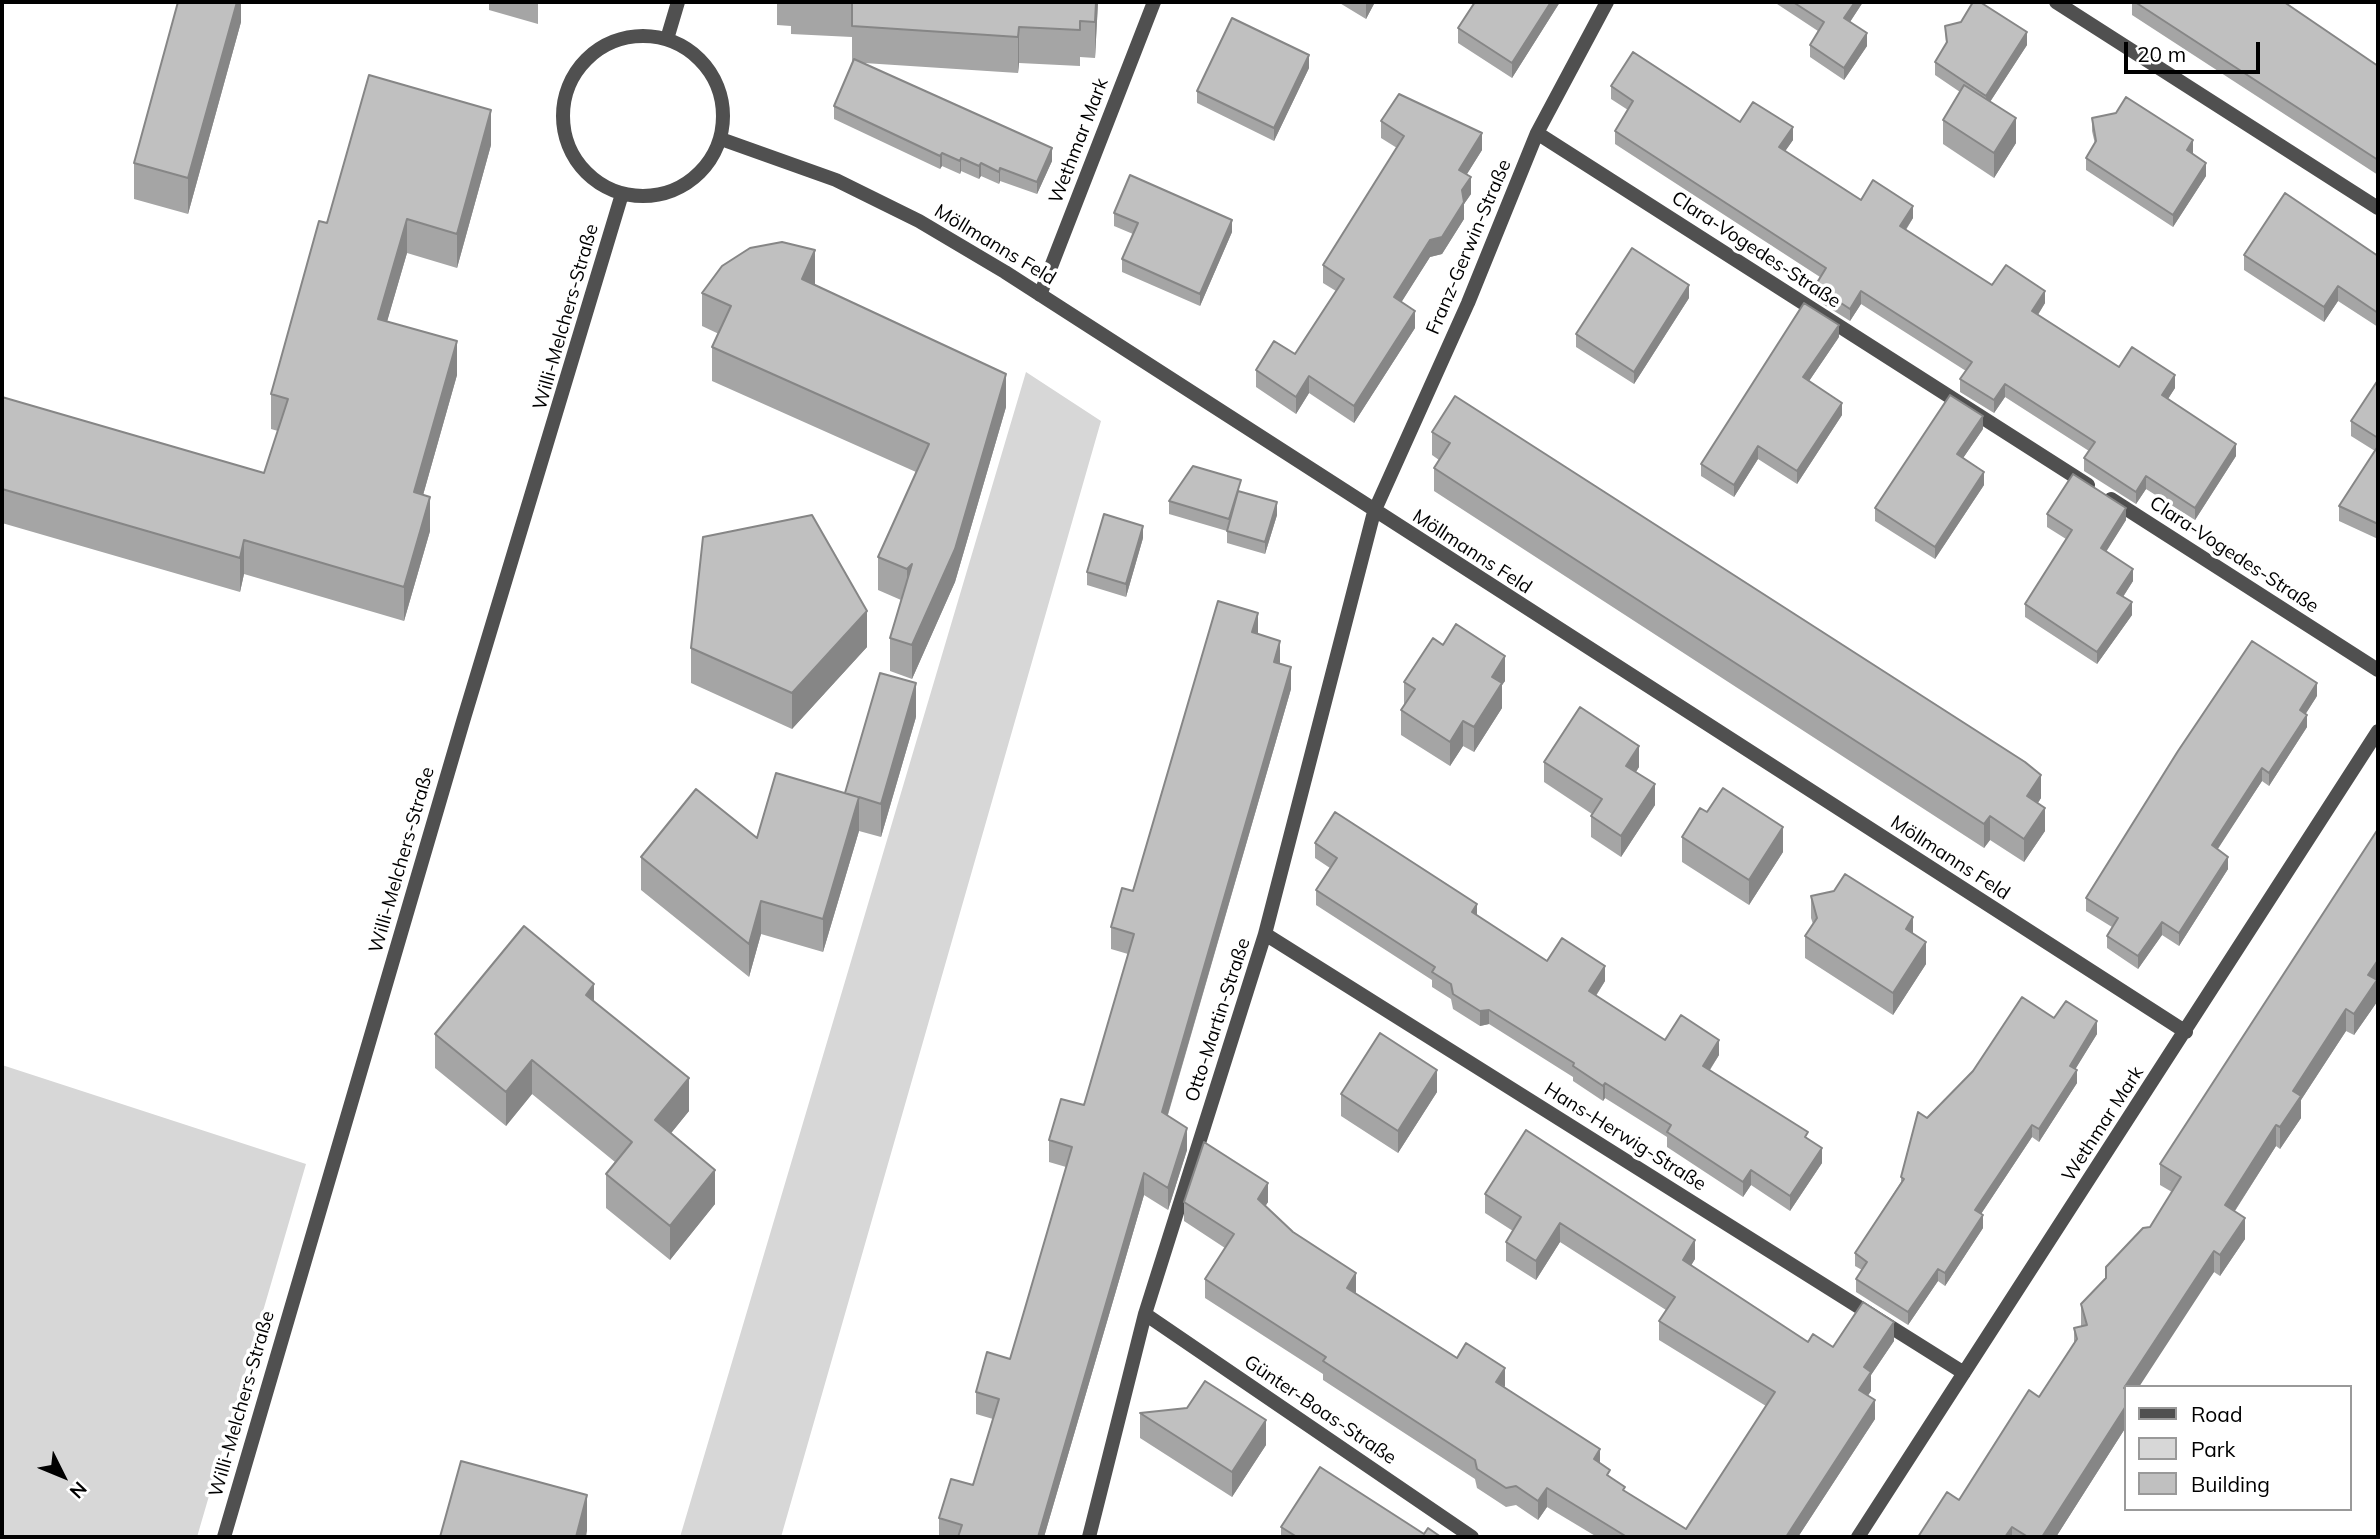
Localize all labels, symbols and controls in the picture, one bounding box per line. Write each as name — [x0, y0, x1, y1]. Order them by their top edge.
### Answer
scale bar — [2128, 28, 2264, 72]
text: 20 m — [2137, 41, 2186, 67]
street label: Wethmar Mark — [1045, 75, 1113, 207]
street label: Franz-Gerwin-Straße — [1422, 156, 1516, 338]
street label: Clara-Vogedes-Straße — [1667, 187, 1845, 313]
street label: Möllmanns Feld — [930, 200, 1060, 290]
street label: Willi-Melchers-Straße — [529, 221, 603, 413]
street label: Clara-Vogedes-Straße — [2145, 492, 2323, 618]
street label: Möllmanns Feld — [1408, 505, 1536, 599]
street label: Willi-Melchers-Straße — [365, 764, 439, 956]
street label: Möllmanns Feld — [1886, 811, 2014, 905]
street label: Otto-Martin-Straße — [1181, 935, 1255, 1105]
street label: Wethmar Mark — [2057, 1062, 2149, 1186]
street label: Hans-Herwig-Straße — [1540, 1078, 1710, 1196]
street label: Willi-Melchers-Straße — [205, 1308, 279, 1500]
street label: Günter-Boas-Straße — [1239, 1351, 1401, 1469]
legend — [2124, 1385, 2352, 1511]
text: Road — [2191, 1401, 2242, 1427]
text: Park — [2191, 1436, 2235, 1462]
north arrow — [28, 1441, 98, 1511]
text: Building — [2191, 1471, 2270, 1497]
text: N — [65, 1477, 92, 1504]

